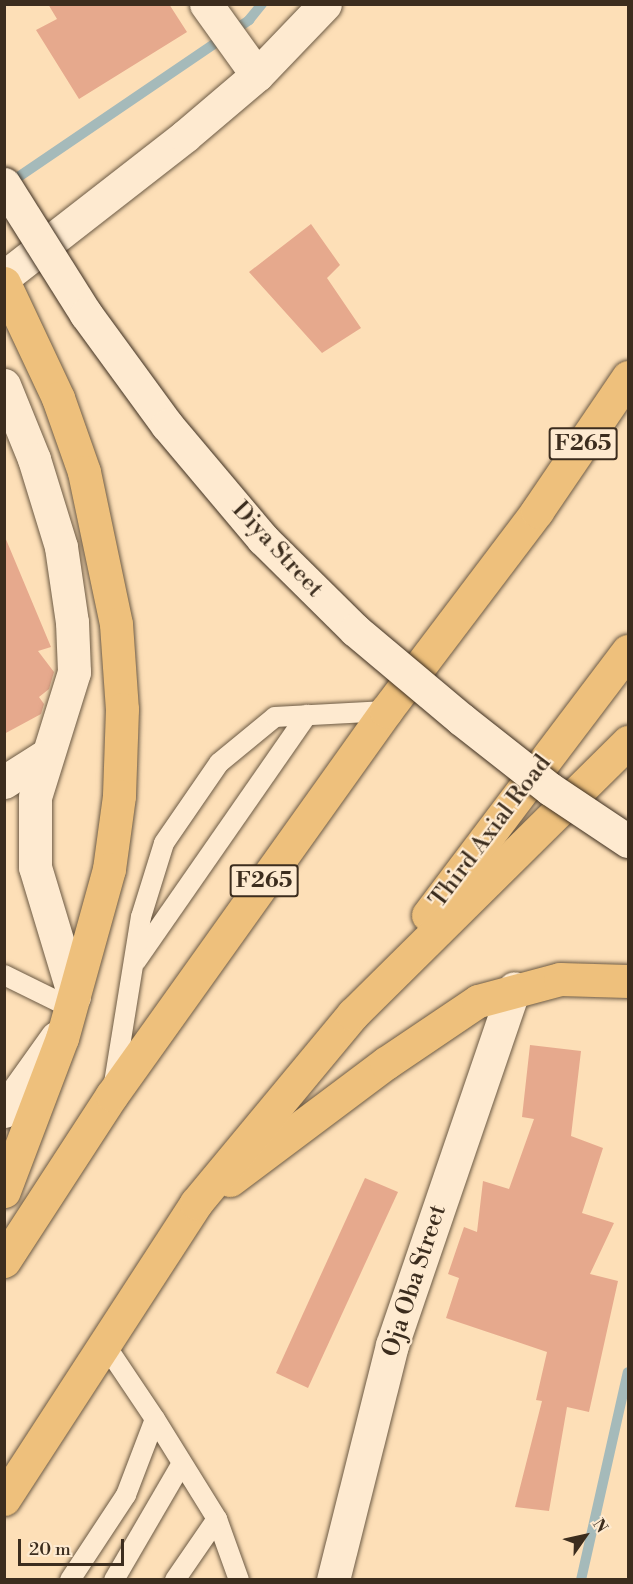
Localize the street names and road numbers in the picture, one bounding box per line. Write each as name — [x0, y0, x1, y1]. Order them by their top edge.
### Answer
road number: F265 — [548, 425, 618, 463]
street label: Diya Street — [225, 496, 329, 604]
street label: Third Axial Road — [424, 750, 558, 914]
road number: F265 — [230, 862, 298, 900]
street label: Oja Oba Street — [377, 1201, 453, 1361]

